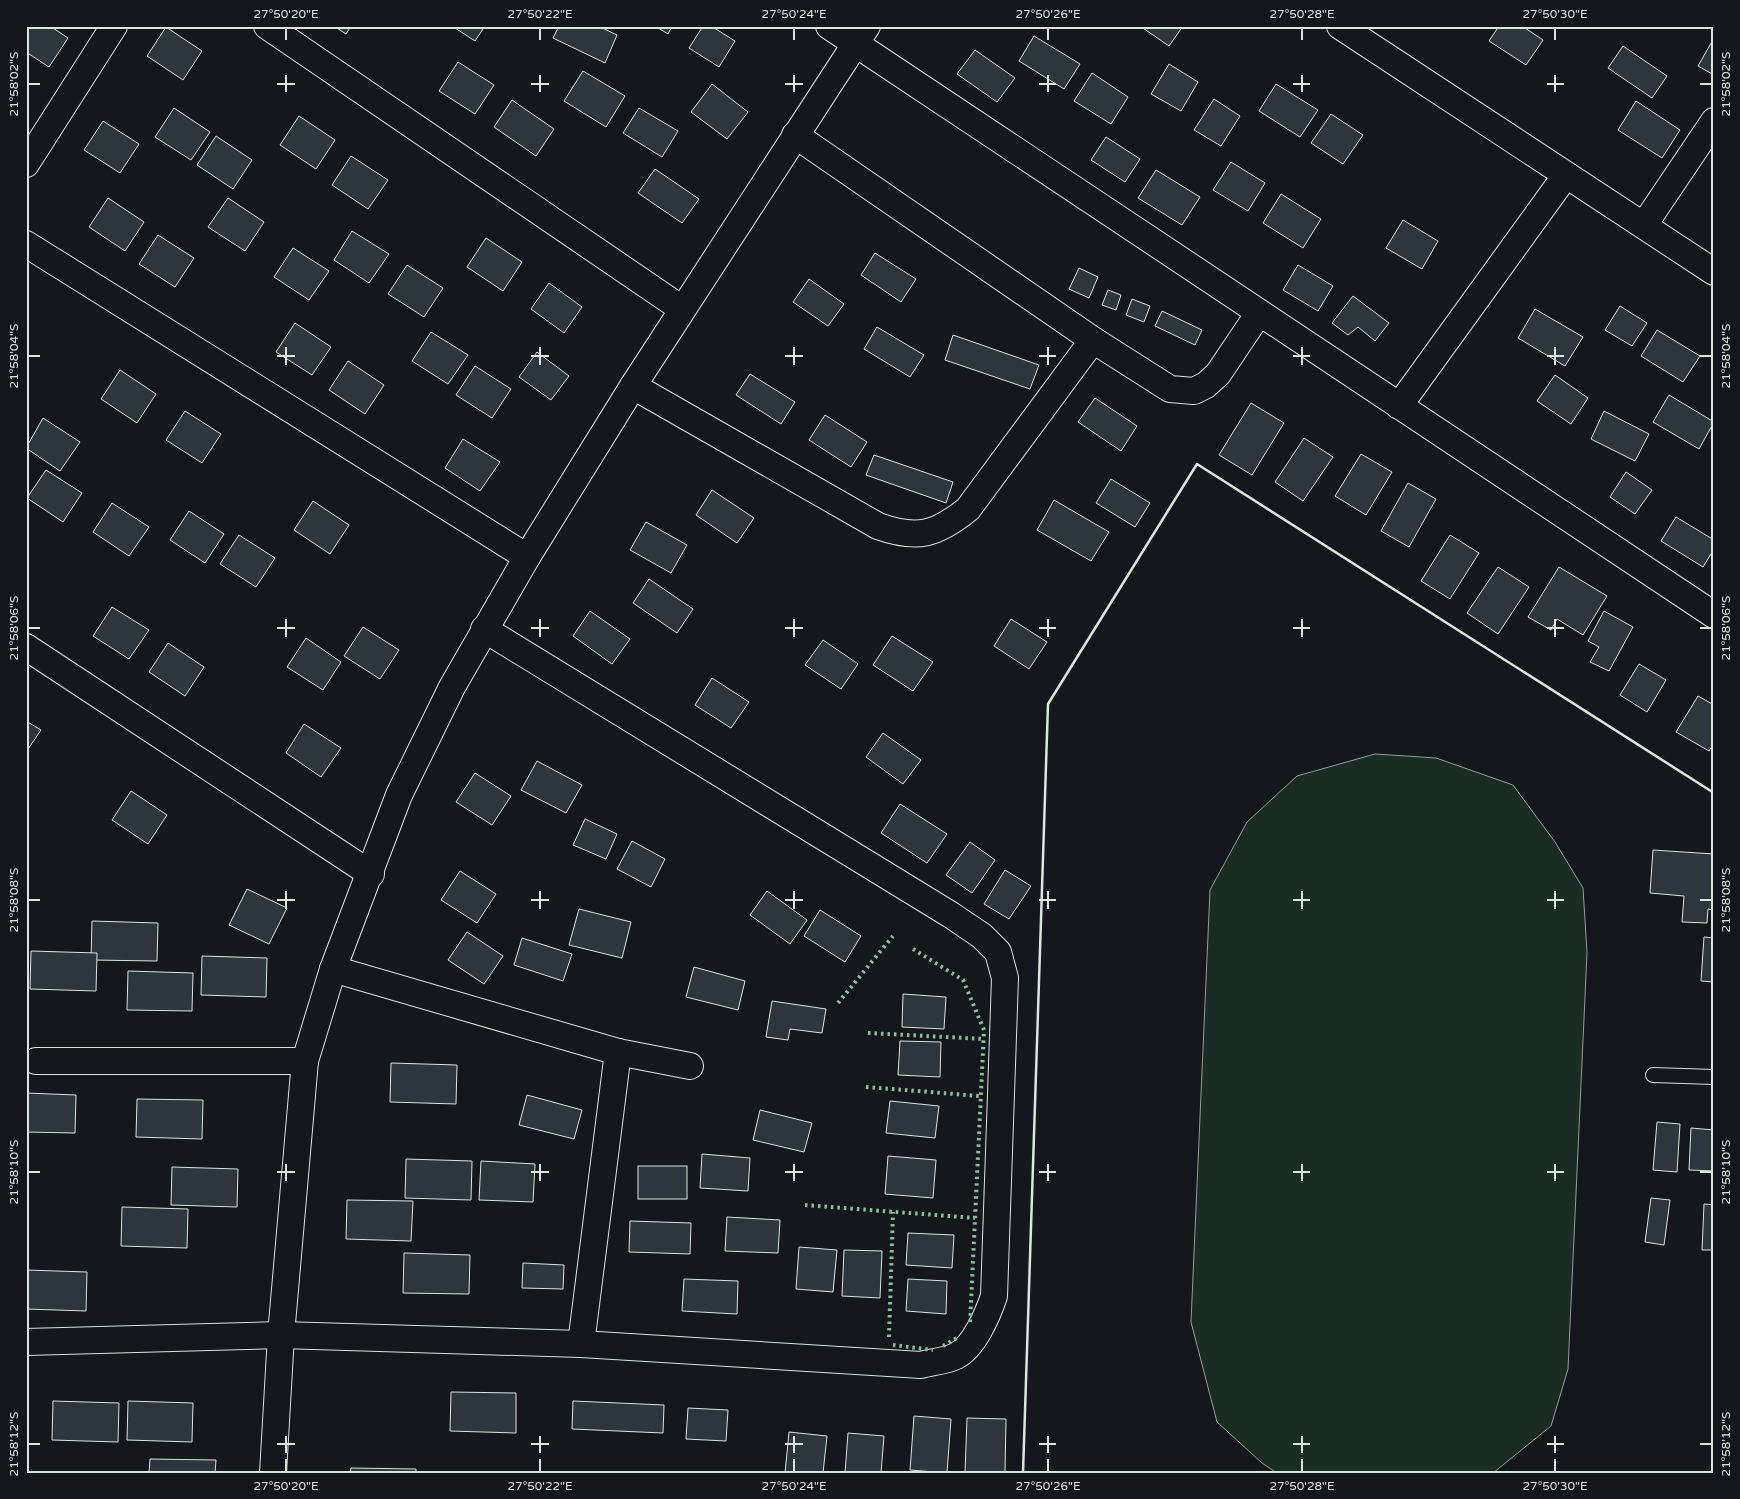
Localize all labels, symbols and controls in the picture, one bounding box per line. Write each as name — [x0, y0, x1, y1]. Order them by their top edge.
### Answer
text: 27°50'20"E — [253, 7, 319, 21]
text: 27°50'22"E — [507, 7, 573, 21]
text: 27°50'24"E — [761, 7, 827, 21]
text: 27°50'26"E — [1015, 7, 1081, 21]
text: 27°50'28"E — [1269, 7, 1335, 21]
text: 27°50'30"E — [1522, 7, 1588, 21]
text: 21°58'02"S — [7, 52, 21, 116]
text: 21°58'02"S — [1719, 52, 1733, 116]
text: 21°58'04"S — [7, 324, 21, 388]
text: 21°58'04"S — [1719, 324, 1733, 388]
text: 21°58'06"S — [7, 596, 21, 660]
text: 21°58'06"S — [1719, 596, 1733, 660]
text: 21°58'08"S — [7, 868, 21, 932]
text: 21°58'08"S — [1719, 868, 1733, 932]
text: 21°58'10"S — [7, 1140, 21, 1204]
text: 21°58'10"S — [1719, 1140, 1733, 1204]
text: 21°58'12"S — [7, 1412, 21, 1476]
text: 21°58'12"S — [1719, 1412, 1733, 1476]
text: 27°50'20"E — [253, 1479, 319, 1493]
text: 27°50'22"E — [507, 1479, 573, 1493]
text: 27°50'24"E — [761, 1479, 827, 1493]
text: 27°50'26"E — [1015, 1479, 1081, 1493]
text: 27°50'28"E — [1269, 1479, 1335, 1493]
text: 27°50'30"E — [1522, 1479, 1588, 1493]

